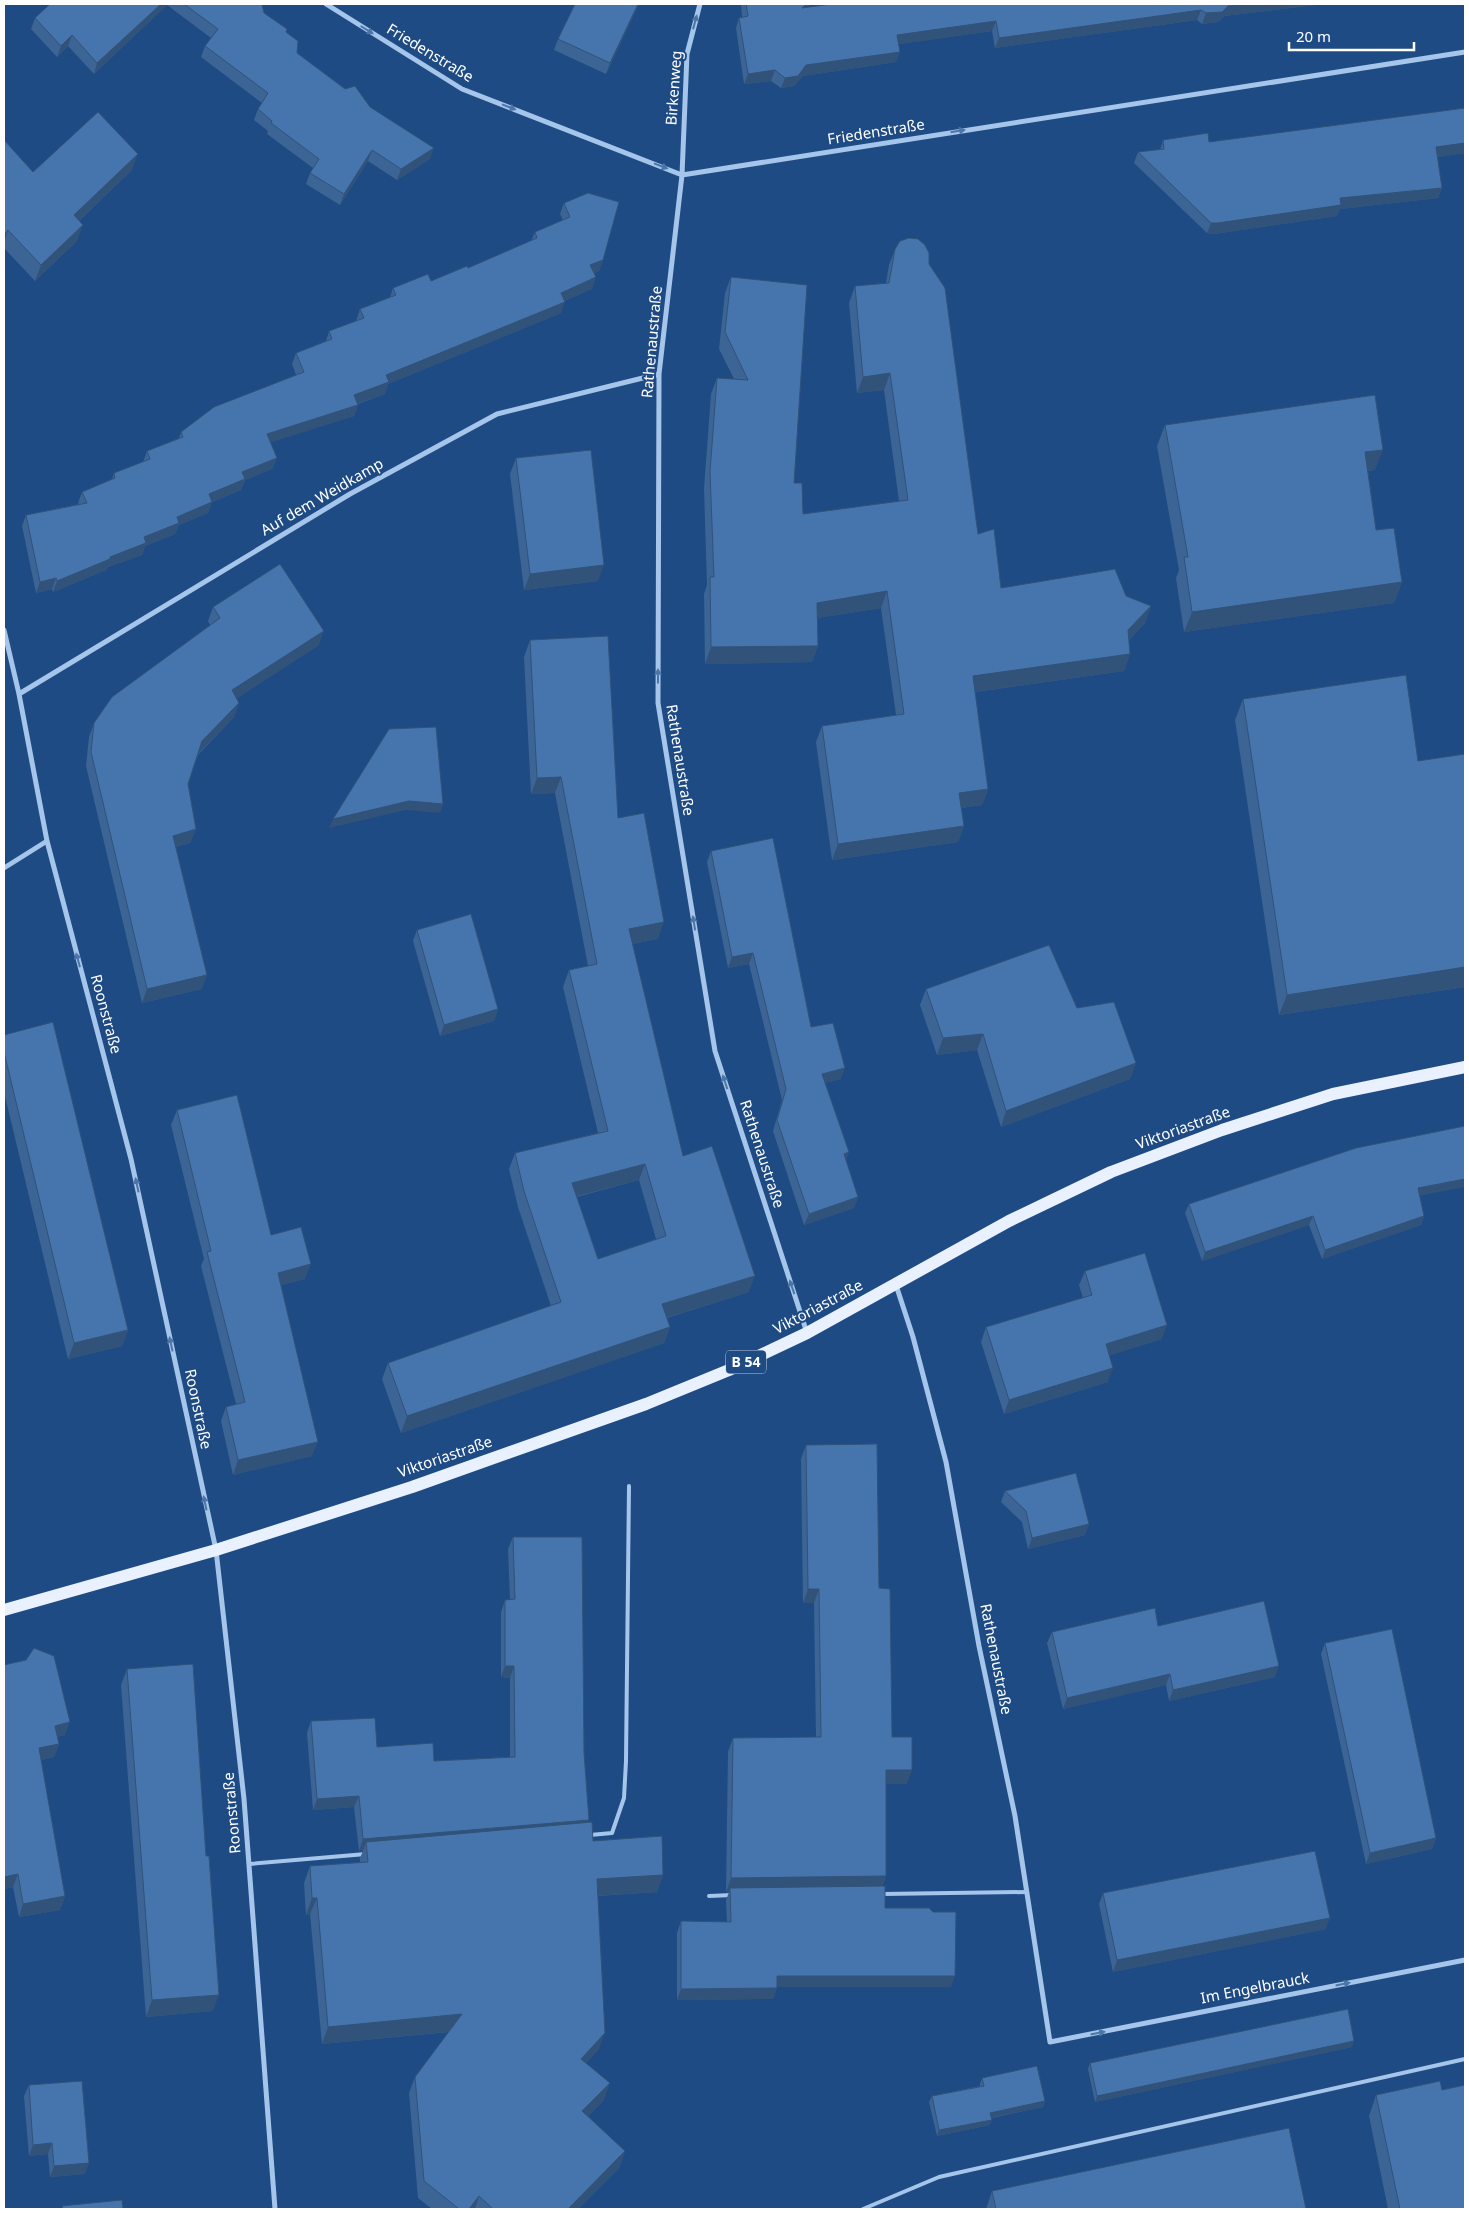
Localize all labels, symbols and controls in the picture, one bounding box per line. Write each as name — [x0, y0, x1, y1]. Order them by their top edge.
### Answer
one-way arrow — [692, 15, 700, 30]
street label: Friedenstraße — [383, 18, 478, 86]
scale bar — [1289, 20, 1414, 52]
one-way arrow — [361, 25, 374, 34]
text: 20 m — [1296, 26, 1331, 46]
street label: Birkenweg — [660, 50, 686, 126]
one-way arrow — [502, 104, 516, 112]
street label: Friedenstraße — [826, 113, 926, 149]
one-way arrow — [951, 127, 967, 135]
one-way arrow — [654, 163, 668, 171]
street label: Rathenaustraße — [636, 285, 666, 399]
street label: Auf dem Weidkamp — [257, 453, 386, 539]
one-way arrow — [654, 668, 662, 684]
street label: Rathenaustraße — [662, 703, 700, 817]
one-way arrow — [690, 915, 698, 931]
one-way arrow — [74, 952, 82, 967]
street label: Roonstraße — [87, 972, 127, 1056]
one-way arrow — [721, 1074, 729, 1089]
street label: Rathenaustraße — [736, 1097, 790, 1210]
street label: Viktoriastraße — [1133, 1101, 1232, 1153]
one-way arrow — [132, 1177, 140, 1193]
street label: Viktoriastraße — [769, 1274, 866, 1338]
one-way arrow — [788, 1279, 795, 1294]
one-way arrow — [167, 1336, 175, 1351]
road number: B 54 — [726, 1350, 766, 1374]
street label: Roonstraße — [181, 1367, 217, 1451]
street label: Viktoriastraße — [395, 1431, 495, 1482]
one-way arrow — [201, 1495, 209, 1510]
street label: Rathenaustraße — [976, 1602, 1018, 1716]
street label: Roonstraße — [217, 1772, 245, 1855]
street label: Im Engelbrauck — [1199, 1967, 1311, 2007]
one-way arrow — [1336, 1979, 1352, 1987]
one-way arrow — [1090, 2029, 1106, 2037]

